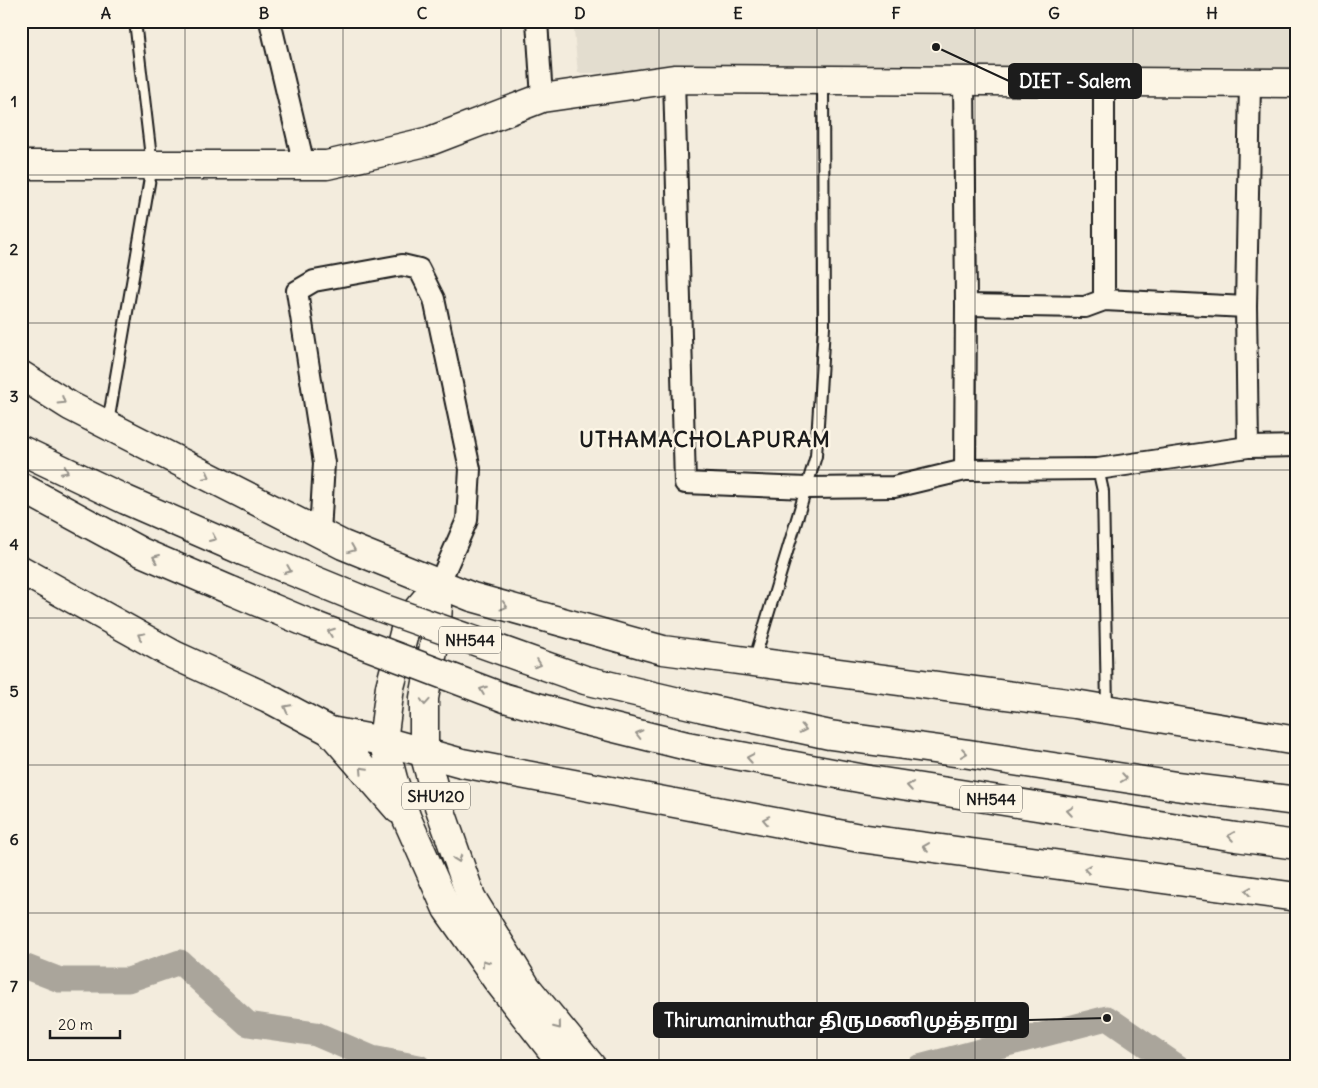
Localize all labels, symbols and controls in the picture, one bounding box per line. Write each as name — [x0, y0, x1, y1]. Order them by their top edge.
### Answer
text: A — [101, 3, 111, 23]
text: B — [259, 3, 270, 23]
text: C — [417, 3, 428, 23]
text: D — [574, 3, 586, 23]
text: E — [733, 3, 743, 23]
text: F — [891, 3, 901, 23]
text: G — [1048, 3, 1060, 23]
text: H — [1206, 3, 1218, 23]
callout: DIET - Salem — [1009, 64, 1141, 98]
text: DIET - Salem — [1019, 69, 1131, 93]
text: 1 — [11, 91, 17, 111]
text: 2 — [10, 239, 19, 259]
text: 3 — [9, 386, 19, 406]
one-way arrow — [57, 395, 66, 404]
district label: UTHAMACHOLAPURAM — [579, 425, 831, 453]
one-way arrow — [60, 465, 69, 475]
one-way arrow — [202, 470, 211, 480]
one-way arrow — [208, 532, 217, 543]
text: 4 — [9, 534, 19, 554]
one-way arrow — [347, 543, 356, 553]
one-way arrow — [152, 554, 160, 564]
one-way arrow — [283, 563, 292, 574]
one-way arrow — [499, 600, 508, 611]
road number: NH544 — [439, 626, 501, 654]
one-way arrow — [328, 628, 336, 638]
one-way arrow — [137, 632, 146, 642]
one-way arrow — [533, 658, 542, 668]
text: 5 — [9, 681, 19, 701]
one-way arrow — [479, 686, 488, 696]
one-way arrow — [419, 698, 430, 706]
one-way arrow — [283, 704, 292, 714]
one-way arrow — [799, 724, 808, 734]
one-way arrow — [635, 729, 644, 740]
one-way arrow — [960, 747, 968, 758]
one-way arrow — [746, 753, 754, 763]
one-way arrow — [360, 766, 369, 775]
one-way arrow — [1121, 772, 1129, 783]
one-way arrow — [906, 781, 914, 792]
road number: SHU120 — [402, 782, 470, 809]
road number: NH544 — [960, 786, 1022, 812]
one-way arrow — [1066, 807, 1075, 817]
one-way arrow — [762, 816, 771, 826]
text: 6 — [9, 829, 19, 849]
one-way arrow — [1227, 832, 1235, 842]
one-way arrow — [922, 842, 930, 853]
one-way arrow — [452, 854, 462, 862]
one-way arrow — [1083, 864, 1091, 875]
one-way arrow — [1244, 887, 1253, 897]
one-way arrow — [482, 959, 491, 969]
text: 7 — [10, 976, 18, 996]
callout: Thirumanimuthar திருமணிமுத்தாறு — [654, 1003, 1028, 1037]
scale bar — [50, 1008, 120, 1040]
text: Thirumanimuthar திருமணிமுத்தாறு — [664, 1008, 1018, 1034]
text: 20 m — [58, 1015, 93, 1034]
one-way arrow — [553, 1020, 561, 1029]

